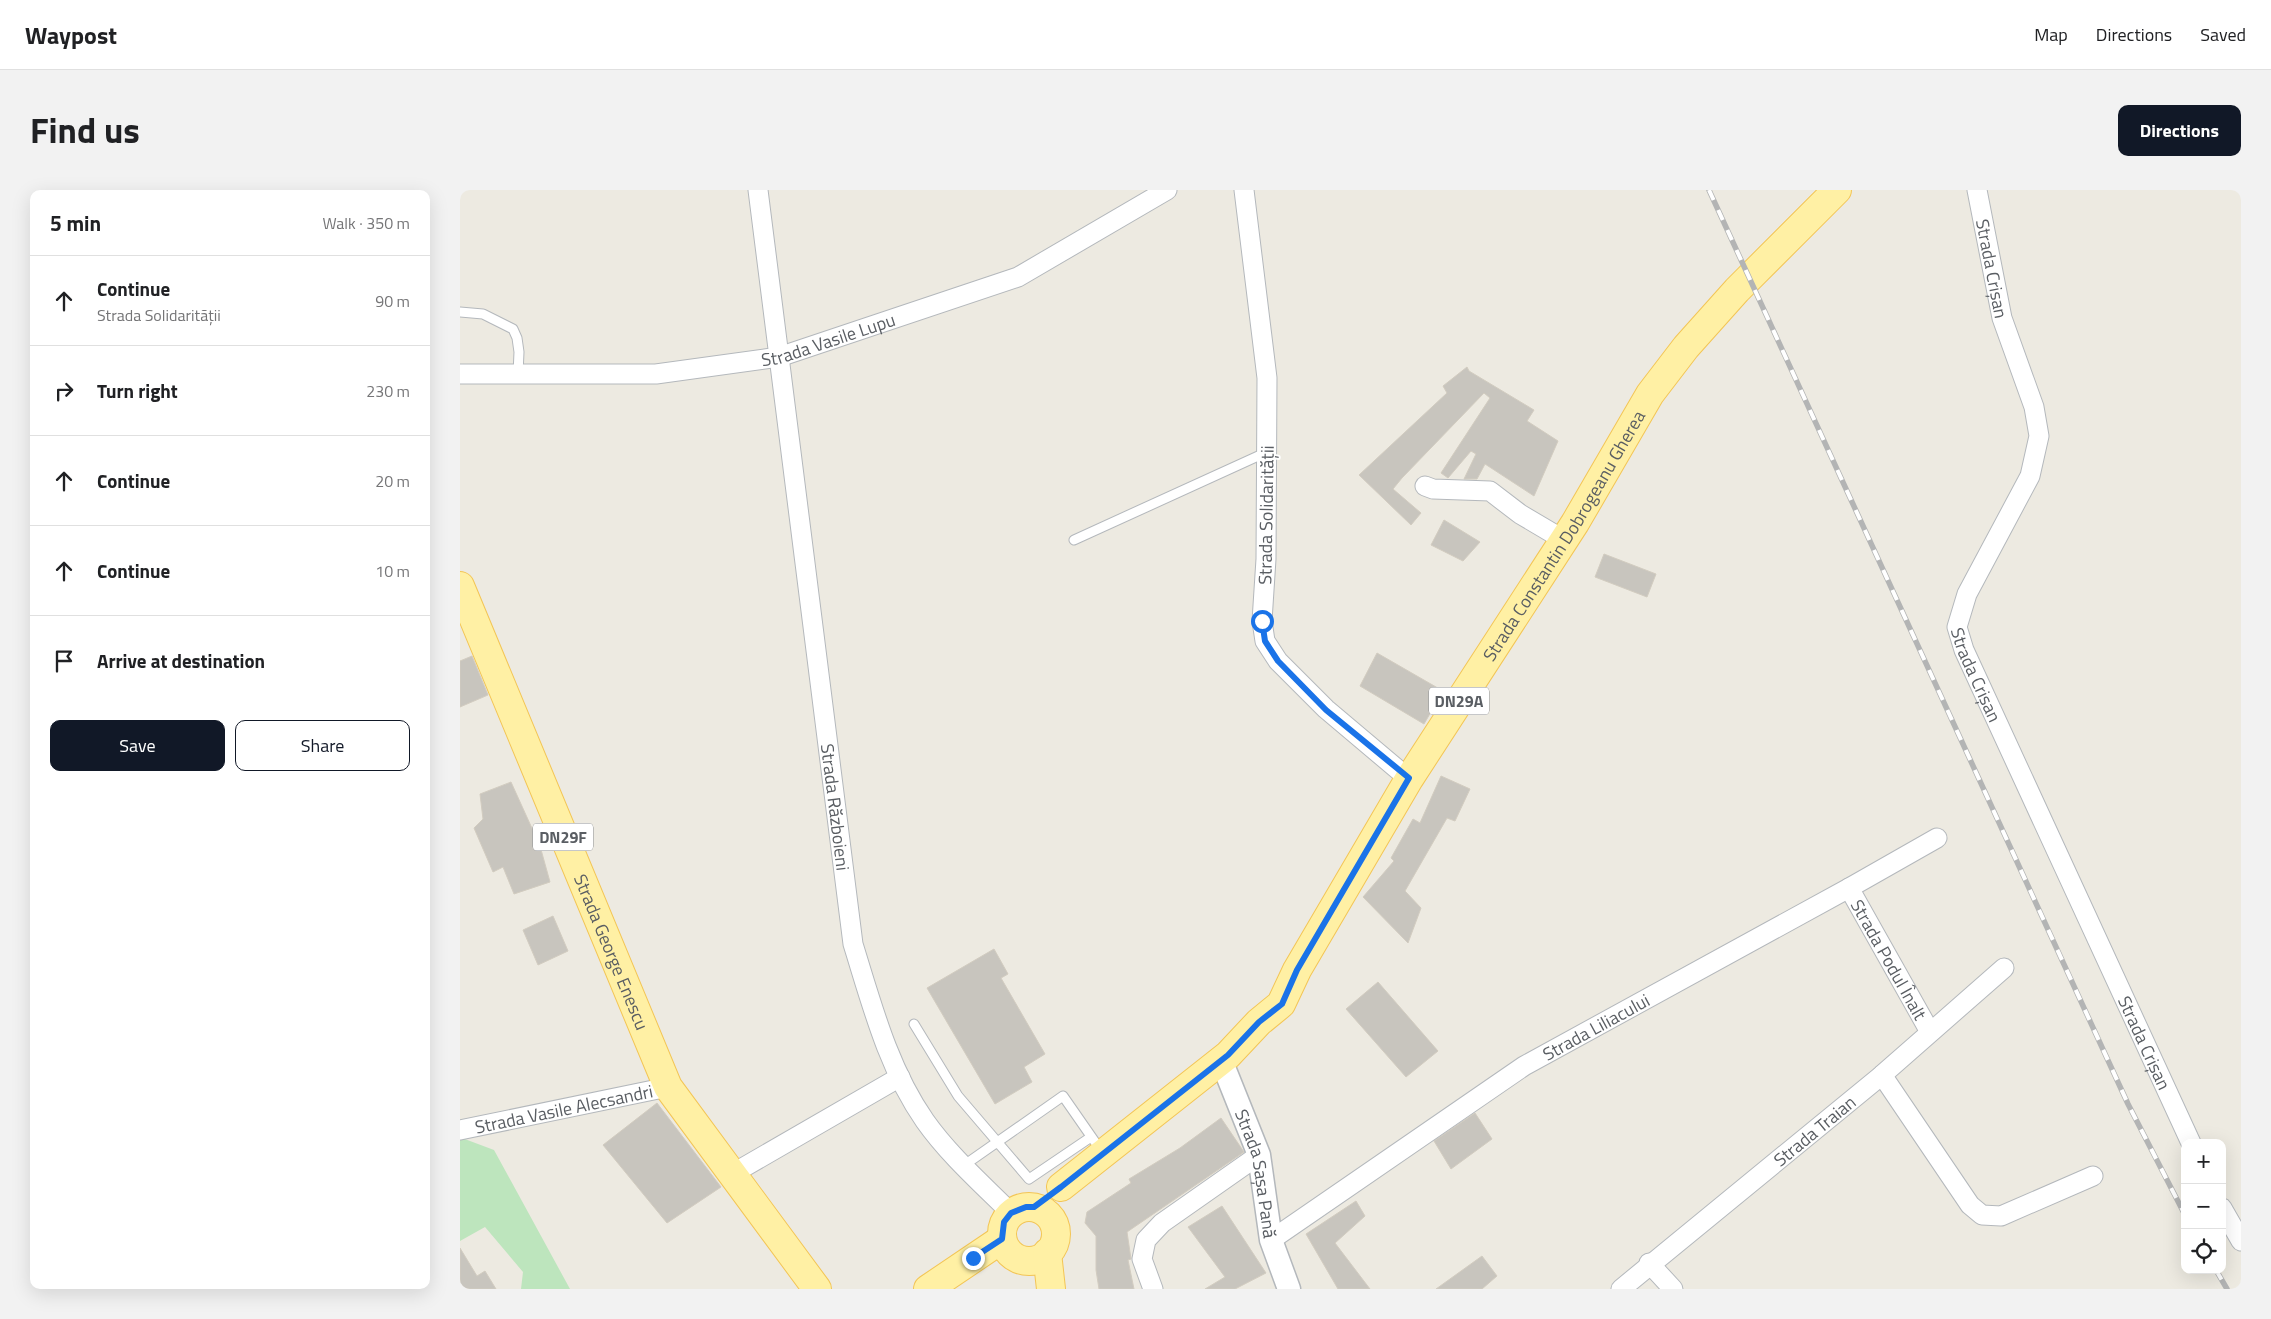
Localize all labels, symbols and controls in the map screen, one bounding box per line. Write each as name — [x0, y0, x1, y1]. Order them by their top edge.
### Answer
text: Waypost — [25, 17, 117, 53]
text: Map — [2034, 21, 2068, 48]
text: Directions — [2096, 21, 2172, 48]
text: Saved — [2200, 21, 2246, 48]
text: Find us — [30, 103, 140, 157]
button: Directions — [2118, 105, 2241, 156]
text: 5 min — [50, 207, 101, 239]
text: Walk · 350 m — [322, 211, 410, 235]
street label: Strada Crișan — [1969, 216, 2015, 321]
text: Continue — [97, 274, 170, 303]
icon: ahead — [50, 287, 78, 315]
text: 90 m — [375, 289, 410, 313]
text: Strada Solidarității — [97, 303, 221, 327]
street label: Strada Vasile Lupu — [759, 306, 899, 373]
text: Turn right — [97, 376, 178, 405]
icon: right — [50, 377, 78, 405]
text: 230 m — [366, 379, 410, 403]
street label: Strada Constantin Dobrogeanu Gherea — [1476, 405, 1651, 666]
street label: Strada Solidarității — [1251, 445, 1281, 585]
text: Continue — [97, 466, 170, 495]
icon: ahead — [50, 467, 78, 495]
text: 20 m — [375, 469, 410, 493]
text: Continue — [97, 556, 170, 585]
icon: ahead — [50, 557, 78, 585]
text: 10 m — [375, 559, 410, 583]
route start — [1251, 610, 1274, 633]
street label: Strada Crișan — [1944, 624, 2009, 726]
text: Arrive at destination — [97, 646, 265, 675]
icon: arrive — [50, 647, 78, 675]
road number: DN29A — [1429, 688, 1489, 714]
button: Save — [50, 720, 225, 771]
button: Share — [235, 720, 410, 771]
street label: Strada Războieni — [814, 742, 857, 872]
road number: DN29F — [533, 824, 593, 850]
street label: Strada George Enescu — [567, 870, 656, 1034]
street label: Strada Podul Înalt — [1844, 894, 1934, 1025]
street label: Strada Liliacului — [1537, 986, 1654, 1067]
street label: Strada Crișan — [2111, 991, 2178, 1094]
street label: Strada Vasile Alecsandri — [472, 1077, 655, 1140]
street label: Strada Traian — [1767, 1088, 1861, 1172]
street label: Strada Sașa Pană — [1228, 1105, 1284, 1240]
map controls — [2181, 1139, 2226, 1274]
button: + — [2181, 1139, 2226, 1184]
button: − — [2181, 1184, 2226, 1229]
button: locate — [2181, 1229, 2226, 1274]
route end — [962, 1247, 985, 1270]

